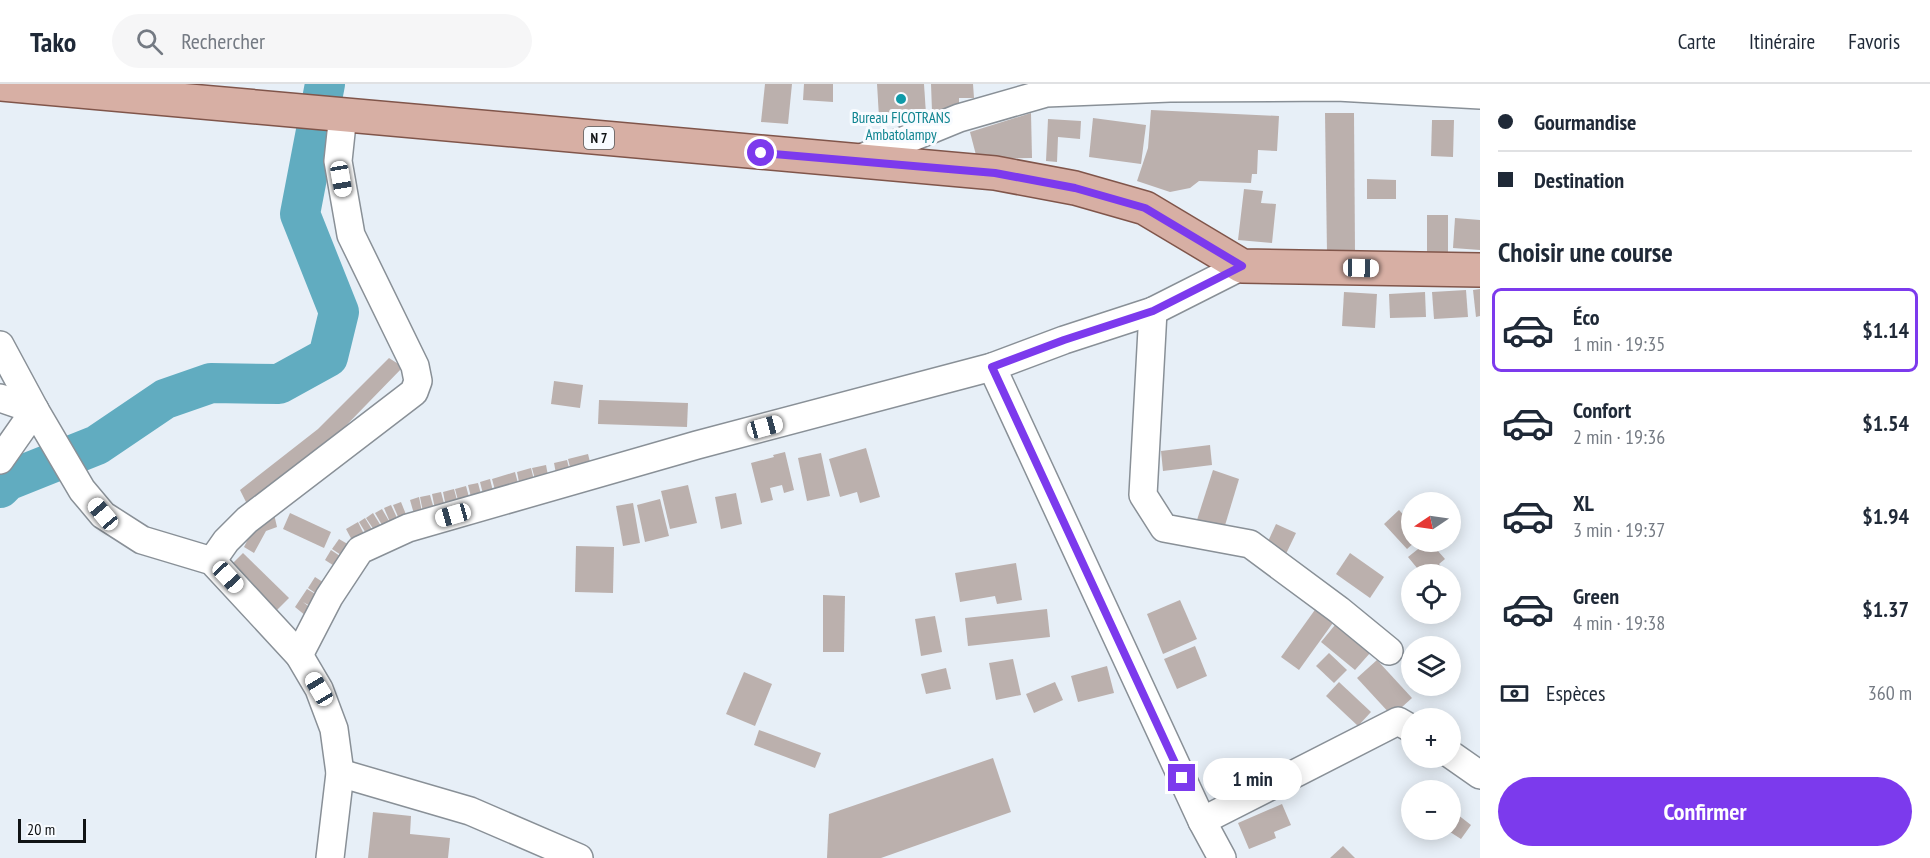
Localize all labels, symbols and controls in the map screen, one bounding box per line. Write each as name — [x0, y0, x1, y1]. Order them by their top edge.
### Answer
search box — [112, 14, 532, 68]
text: Tako — [30, 23, 76, 60]
icon: search — [133, 25, 166, 58]
text: Rechercher — [181, 27, 265, 55]
text: Carte — [1678, 28, 1716, 55]
text: Itinéraire — [1749, 28, 1815, 55]
text: Favoris — [1848, 28, 1900, 55]
marker: Bureau FICOTRANS Ambatolampy — [894, 92, 908, 106]
place label: Bureau FICOTRANS Ambatolampy — [852, 108, 950, 144]
text: Gourmandise — [1534, 108, 1637, 136]
road number: N 7 — [584, 127, 614, 149]
route start — [747, 139, 774, 166]
car — [329, 160, 353, 198]
text: Destination — [1534, 166, 1624, 194]
text: Choisir une course — [1498, 235, 1673, 269]
car — [1343, 259, 1379, 277]
icon: car — [1501, 303, 1555, 357]
text: Éco — [1573, 303, 1600, 331]
text: $1.14 — [1862, 316, 1909, 344]
text: 1 min · 19:35 — [1573, 331, 1665, 357]
icon: car — [1501, 396, 1555, 450]
text: Confort — [1573, 396, 1631, 424]
text: $1.54 — [1862, 409, 1909, 437]
car — [745, 414, 785, 440]
text: 2 min · 19:36 — [1573, 424, 1665, 450]
icon: car — [1501, 489, 1555, 543]
text: XL — [1573, 489, 1594, 517]
north arrow — [1401, 492, 1461, 552]
map controls — [1401, 492, 1461, 840]
car — [85, 494, 121, 534]
car — [433, 501, 473, 529]
text: $1.94 — [1862, 502, 1909, 530]
text: 3 min · 19:37 — [1573, 517, 1665, 543]
car — [209, 558, 247, 596]
button: locate — [1401, 564, 1461, 624]
icon: car — [1501, 582, 1555, 636]
text: Green — [1573, 582, 1619, 610]
text: $1.37 — [1862, 595, 1909, 623]
text: 4 min · 19:38 — [1573, 610, 1665, 636]
button: layers — [1401, 636, 1461, 696]
car — [302, 669, 336, 709]
icon: cash — [1498, 677, 1531, 710]
text: Espèces — [1546, 679, 1605, 707]
text: 360 m — [1868, 680, 1912, 706]
button: + — [1401, 708, 1461, 768]
callout: 1 min — [1203, 757, 1302, 799]
route end — [1168, 764, 1195, 791]
text: 1 min — [1232, 766, 1273, 792]
button: Confirmer — [1498, 777, 1912, 846]
button: − — [1401, 780, 1461, 840]
scale bar — [18, 816, 86, 844]
text: 20 m — [27, 819, 55, 839]

